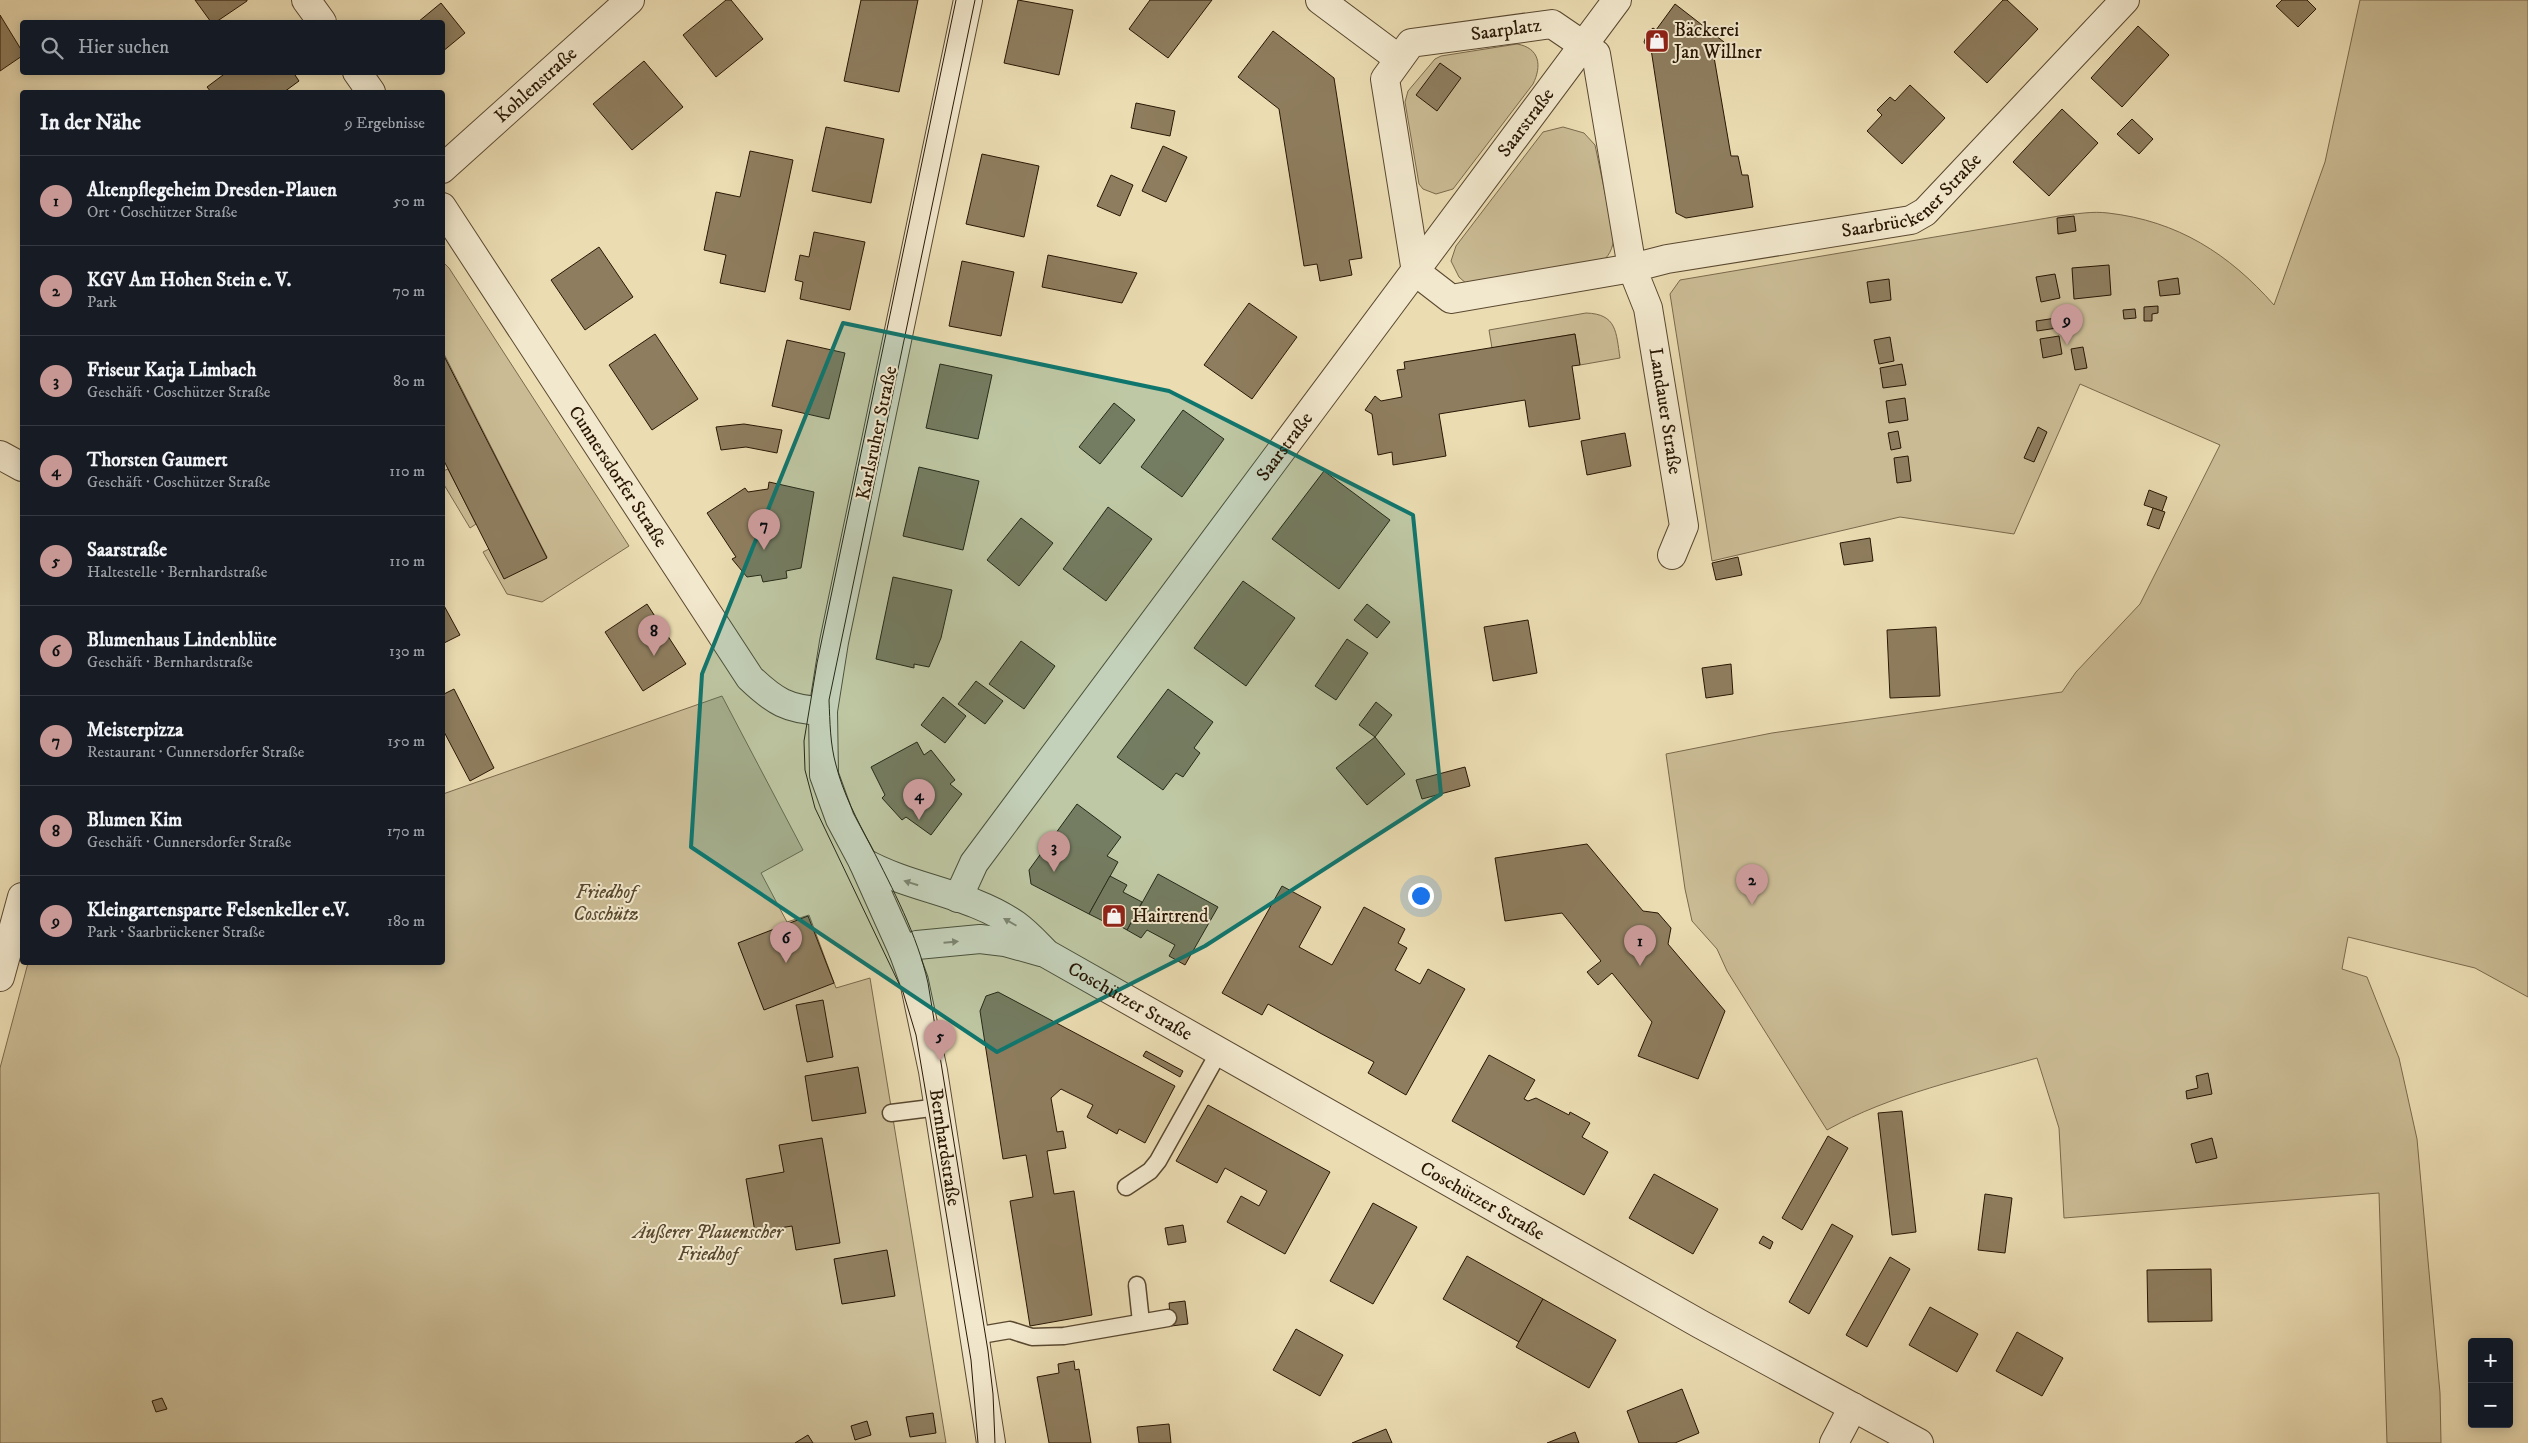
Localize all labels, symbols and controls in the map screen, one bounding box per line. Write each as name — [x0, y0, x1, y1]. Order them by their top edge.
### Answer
street label: Saarplatz — [1469, 14, 1543, 46]
place label: Bäckerei Jan Willner — [1672, 19, 1762, 64]
search box — [20, 20, 445, 75]
shop icon: Bäckerei Jan Willner — [1644, 28, 1670, 54]
icon: search — [38, 34, 66, 62]
text: Hier suchen — [78, 36, 169, 59]
street label: Kohlenstraße — [490, 42, 582, 128]
street label: Saarstraße — [1493, 83, 1559, 161]
text: In der Nähe — [40, 110, 141, 136]
text: 9 Ergebnisse — [345, 113, 425, 133]
street label: Saarbrückener Straße — [1840, 148, 1986, 242]
text: Altenpflegeheim Dresden-Plauen — [87, 179, 337, 202]
text: 1 — [53, 191, 59, 211]
text: 50 m — [393, 191, 425, 211]
text: Ort · Coschützer Straße — [87, 202, 237, 222]
text: KGV Am Hohen Stein e. V. — [87, 269, 291, 292]
text: 2 — [52, 281, 60, 301]
text: 70 m — [393, 281, 425, 301]
text: Park — [87, 292, 117, 312]
pin: 9 — [2051, 304, 2083, 345]
street label: Landauer Straße — [1644, 346, 1686, 476]
text: Friseur Katja Limbach — [87, 359, 256, 382]
street label: Karlsruher Straße — [852, 364, 902, 502]
text: 3 — [53, 371, 59, 391]
text: 80 m — [393, 371, 425, 391]
text: Geschäft · Coschützer Straße — [87, 382, 270, 402]
street label: Cunnersdorfer Straße — [564, 401, 673, 552]
street label: Saarstraße — [1251, 407, 1318, 485]
text: Thorsten Gaumert — [87, 449, 228, 472]
text: 4 — [51, 461, 61, 481]
text: 110 m — [389, 461, 425, 481]
text: Geschäft · Coschützer Straße — [87, 472, 270, 492]
pin: 7 — [748, 509, 780, 550]
text: Saarstraße — [87, 539, 167, 562]
text: 5 — [52, 551, 60, 571]
text: 110 m — [389, 551, 425, 571]
text: Haltestelle · Bernhardstraße — [87, 562, 267, 582]
pin: 8 — [638, 615, 670, 656]
text: Blumenhaus Lindenblüte — [87, 629, 277, 652]
text: 6 — [52, 641, 60, 661]
text: 130 m — [389, 641, 425, 661]
text: Geschäft · Bernhardstraße — [87, 652, 253, 672]
text: Meisterpizza — [87, 719, 183, 742]
text: 7 — [52, 731, 60, 751]
text: 150 m — [387, 731, 425, 751]
text: Restaurant · Cunnersdorfer Straße — [87, 742, 304, 762]
pin: 4 — [903, 779, 935, 820]
text: Blumen Kim — [87, 809, 182, 832]
text: 8 — [52, 821, 60, 841]
text: 170 m — [387, 821, 425, 841]
pin: 3 — [1038, 831, 1070, 872]
text: Geschäft · Cunnersdorfer Straße — [87, 832, 291, 852]
pin: 2 — [1736, 864, 1768, 905]
one-way arrow — [903, 879, 918, 887]
park label: Friedhof Coschütz — [573, 881, 641, 926]
your location — [1408, 883, 1434, 909]
text: Kleingartensparte Felsenkeller e.V. — [87, 899, 349, 922]
shop icon: Hairtrend — [1101, 903, 1127, 929]
place label: Hairtrend — [1132, 905, 1209, 928]
text: 9 — [52, 911, 60, 931]
text: 180 m — [387, 911, 425, 931]
one-way arrow — [1004, 918, 1017, 927]
text: Park · Saarbrückener Straße — [87, 922, 265, 942]
pin: 6 — [770, 922, 802, 963]
pin: 1 — [1624, 925, 1656, 966]
one-way arrow — [943, 938, 959, 946]
street label: Coschützer Straße — [1064, 957, 1197, 1046]
pin: 5 — [924, 1020, 956, 1061]
street label: Bernhardstraße — [924, 1087, 965, 1208]
street label: Coschützer Straße — [1416, 1156, 1549, 1245]
park label: Äußerer Plauenscher Friedhof — [631, 1221, 785, 1266]
map controls — [2468, 1338, 2513, 1428]
button: + — [2468, 1338, 2513, 1383]
button: − — [2468, 1383, 2513, 1428]

